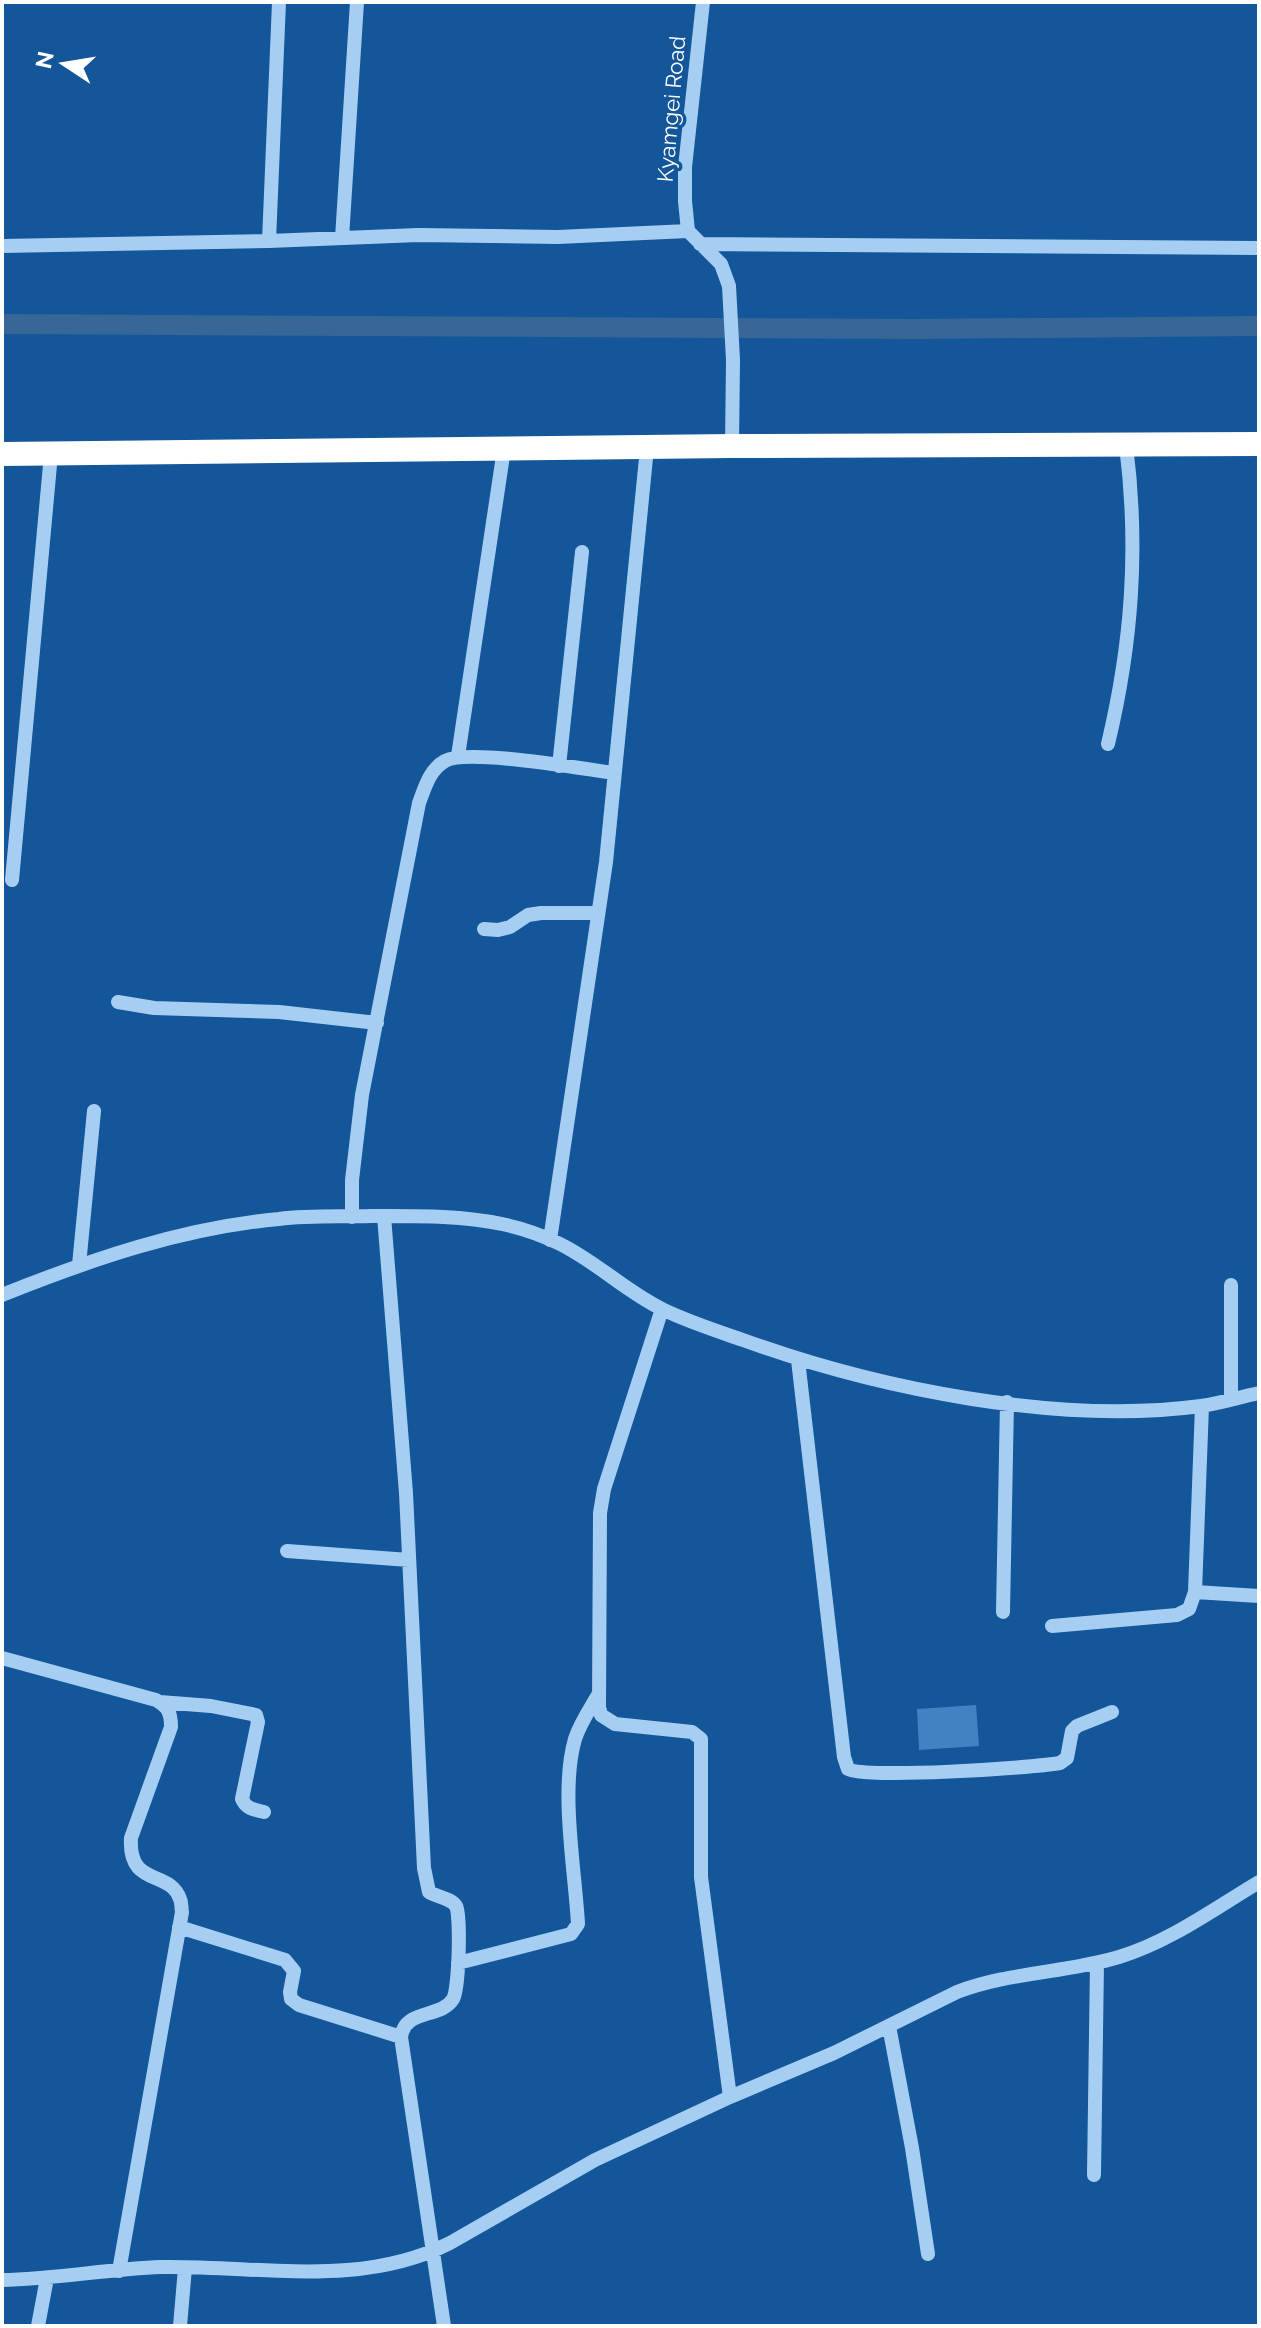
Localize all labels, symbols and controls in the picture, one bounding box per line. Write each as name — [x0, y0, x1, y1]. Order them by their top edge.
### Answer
north arrow — [24, 24, 104, 104]
street label: Kyamgei Road — [652, 35, 690, 183]
text: N — [30, 49, 59, 71]

